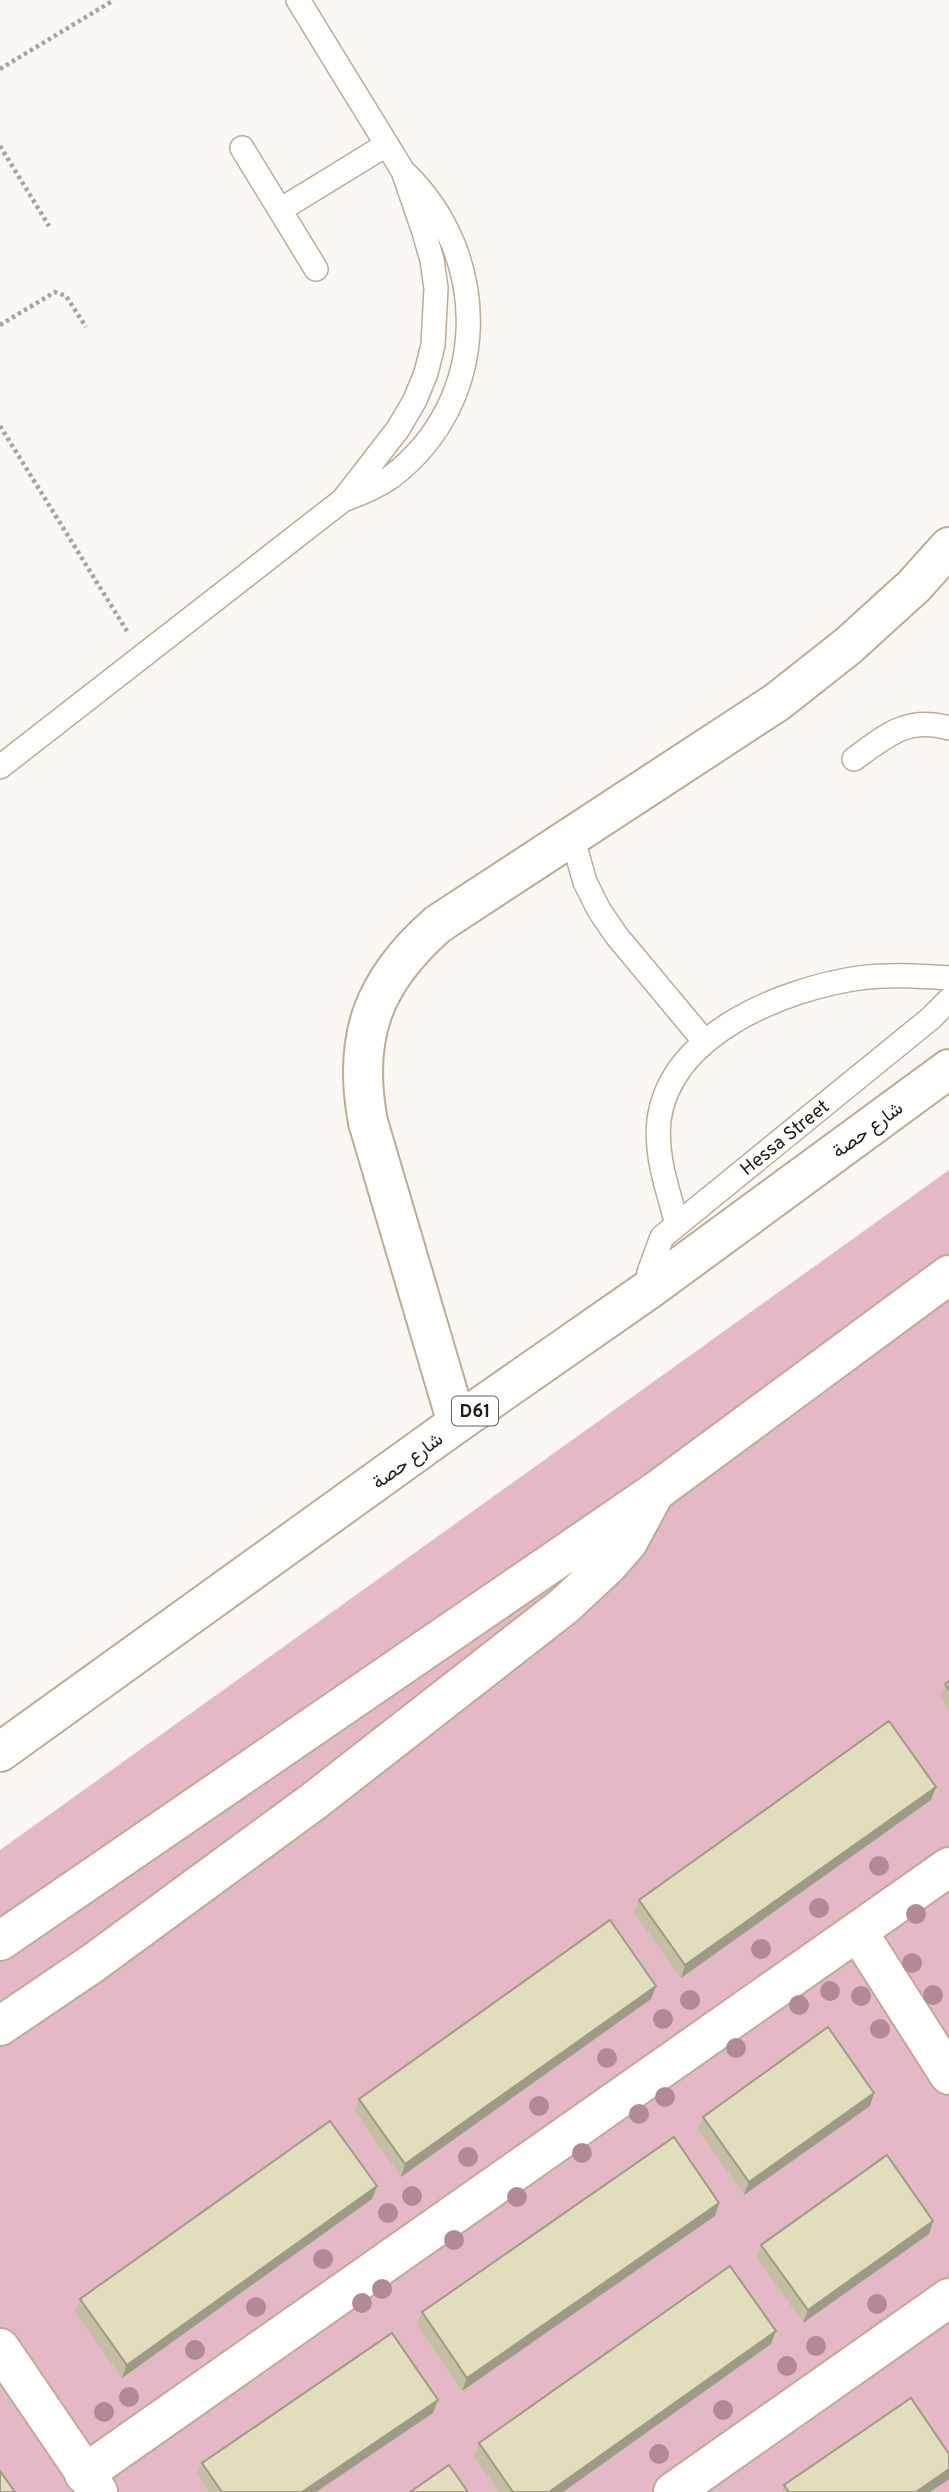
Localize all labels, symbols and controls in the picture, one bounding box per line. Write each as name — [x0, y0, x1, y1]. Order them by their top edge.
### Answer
street label: Hessa Street — [736, 1095, 835, 1182]
street label: شارع حصة — [828, 1097, 908, 1164]
road number: D61 — [452, 1396, 498, 1426]
street label: شارع حصة — [368, 1428, 448, 1495]

